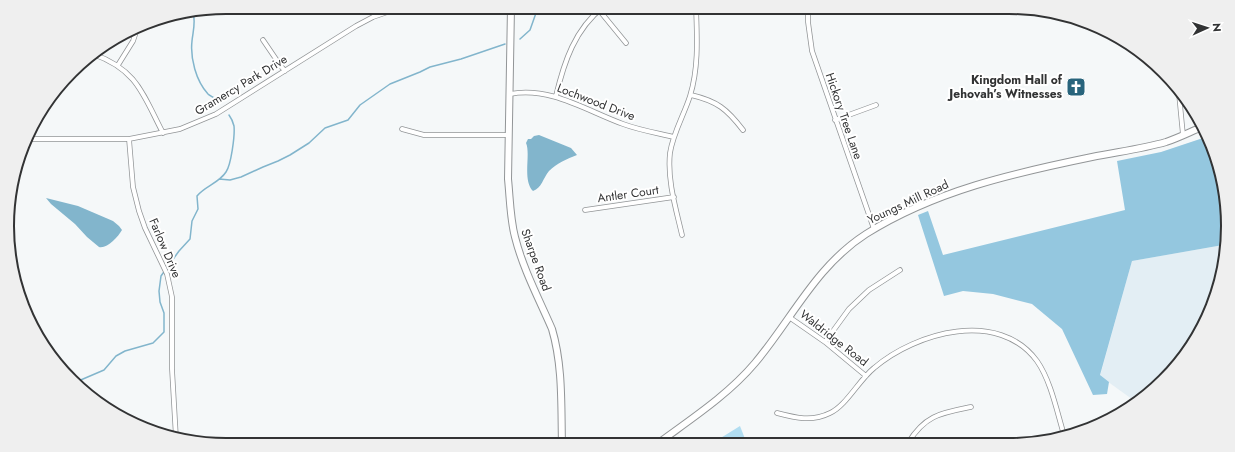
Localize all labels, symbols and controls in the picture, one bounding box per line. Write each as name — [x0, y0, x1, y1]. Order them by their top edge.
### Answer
north arrow — [1187, 8, 1227, 48]
text: N — [1209, 23, 1225, 32]
street label: Gramercy Park Drive — [191, 50, 291, 120]
street label: Hickory Tree Lane — [821, 70, 867, 162]
place label: Kingdom Hall of Jehovah’s Witnesses — [947, 71, 1063, 103]
church icon: Kingdom Hall of Jehovah’s Witnesses — [1065, 76, 1087, 98]
street label: Lochwood Drive — [554, 79, 638, 125]
street label: Youngs Mill Road — [864, 175, 952, 229]
street label: Antler Court — [596, 181, 660, 207]
street label: Farlow Drive — [144, 215, 186, 281]
street label: Sharpe Road — [516, 226, 556, 294]
street label: Waldridge Road — [796, 305, 872, 371]

